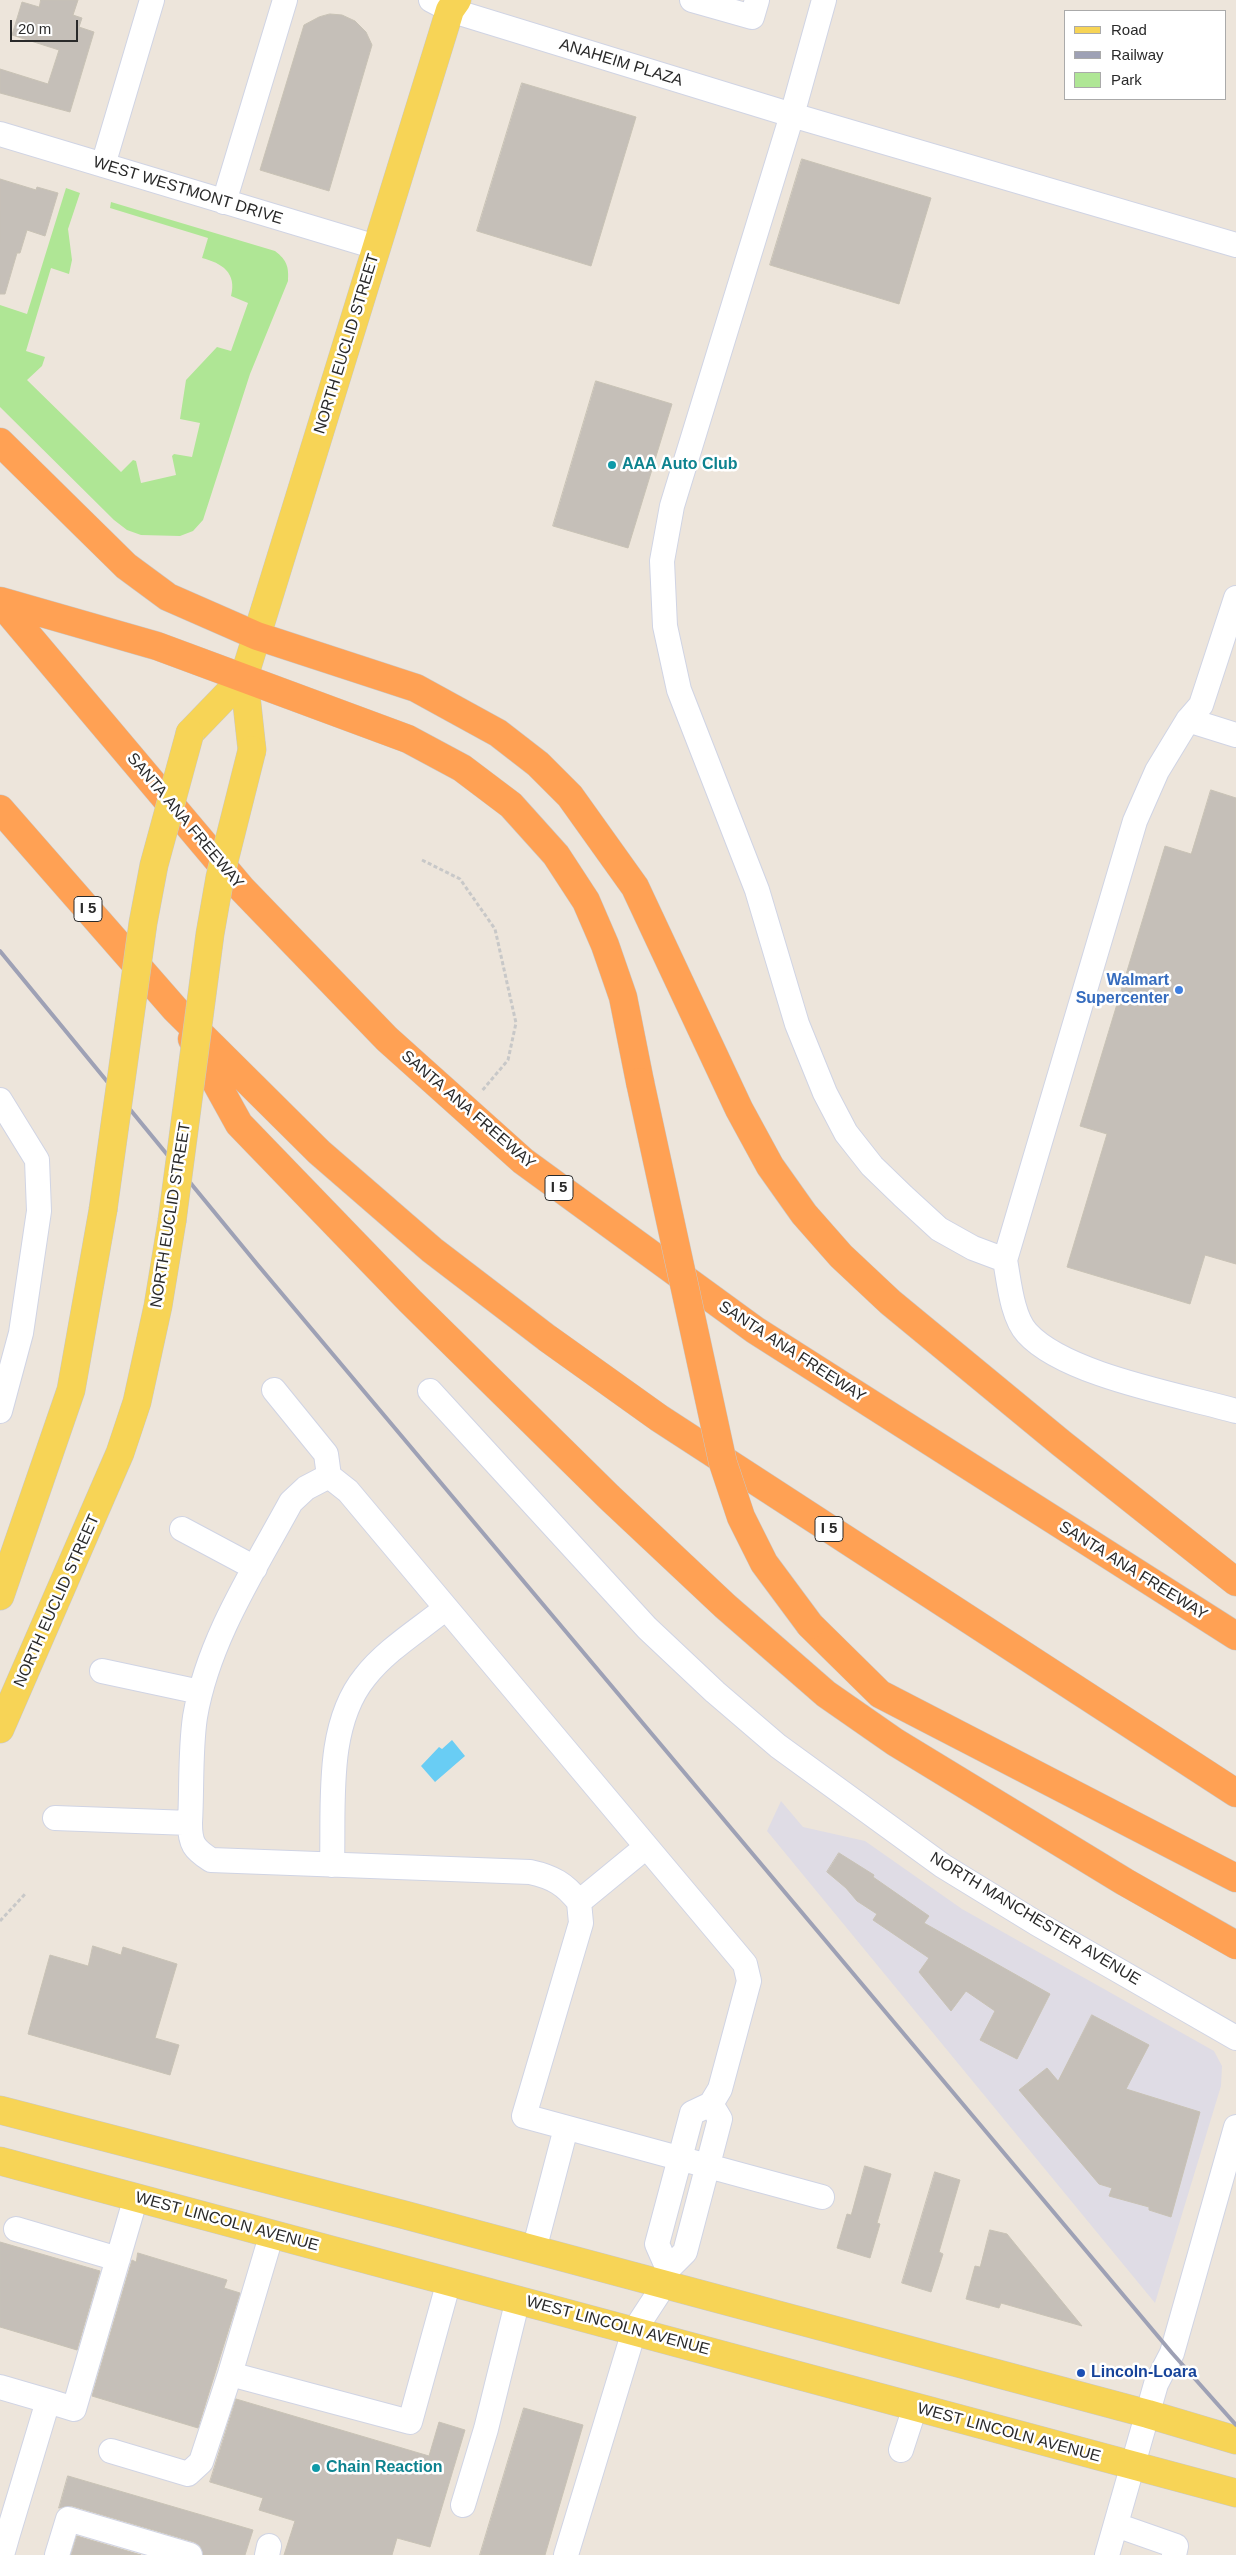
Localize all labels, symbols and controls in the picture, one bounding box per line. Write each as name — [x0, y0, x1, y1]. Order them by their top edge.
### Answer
scale bar — [12, 10, 80, 42]
legend — [1064, 10, 1226, 100]
text: 20 m — [18, 20, 51, 37]
text: Road — [1111, 21, 1147, 38]
street label: ANAHEIM PLAZA — [557, 35, 685, 91]
text: Railway — [1111, 46, 1164, 63]
text: Park — [1111, 71, 1142, 88]
street label: WEST WESTMONT DRIVE — [91, 153, 285, 229]
street label: NORTH EUCLID STREET — [310, 252, 384, 436]
place label: AAA Auto Club — [622, 455, 738, 475]
marker: AAA Auto Club — [606, 459, 618, 471]
street label: SANTA ANA FREEWAY — [123, 749, 247, 893]
road number: I 5 — [74, 896, 102, 922]
place label: Walmart Supercenter — [1076, 971, 1169, 1009]
marker: Walmart Supercenter — [1173, 984, 1185, 996]
street label: SANTA ANA FREEWAY — [397, 1047, 539, 1173]
street label: NORTH EUCLID STREET — [147, 1121, 195, 1309]
road number: I 5 — [545, 1176, 573, 1200]
street label: SANTA ANA FREEWAY — [715, 1297, 869, 1407]
street label: NORTH EUCLID STREET — [10, 1512, 104, 1690]
road number: I 5 — [815, 1516, 843, 1542]
street label: SANTA ANA FREEWAY — [1055, 1517, 1211, 1625]
street label: NORTH MANCHESTER AVENUE — [926, 1848, 1144, 1990]
street label: WEST LINCOLN AVENUE — [133, 2188, 321, 2256]
street label: WEST LINCOLN AVENUE — [524, 2292, 712, 2360]
place label: Lincoln-Loara — [1091, 2363, 1197, 2383]
marker: Lincoln-Loara — [1075, 2367, 1087, 2379]
street label: WEST LINCOLN AVENUE — [915, 2399, 1103, 2467]
place label: Chain Reaction — [326, 2458, 442, 2478]
marker: Chain Reaction — [310, 2462, 322, 2474]

